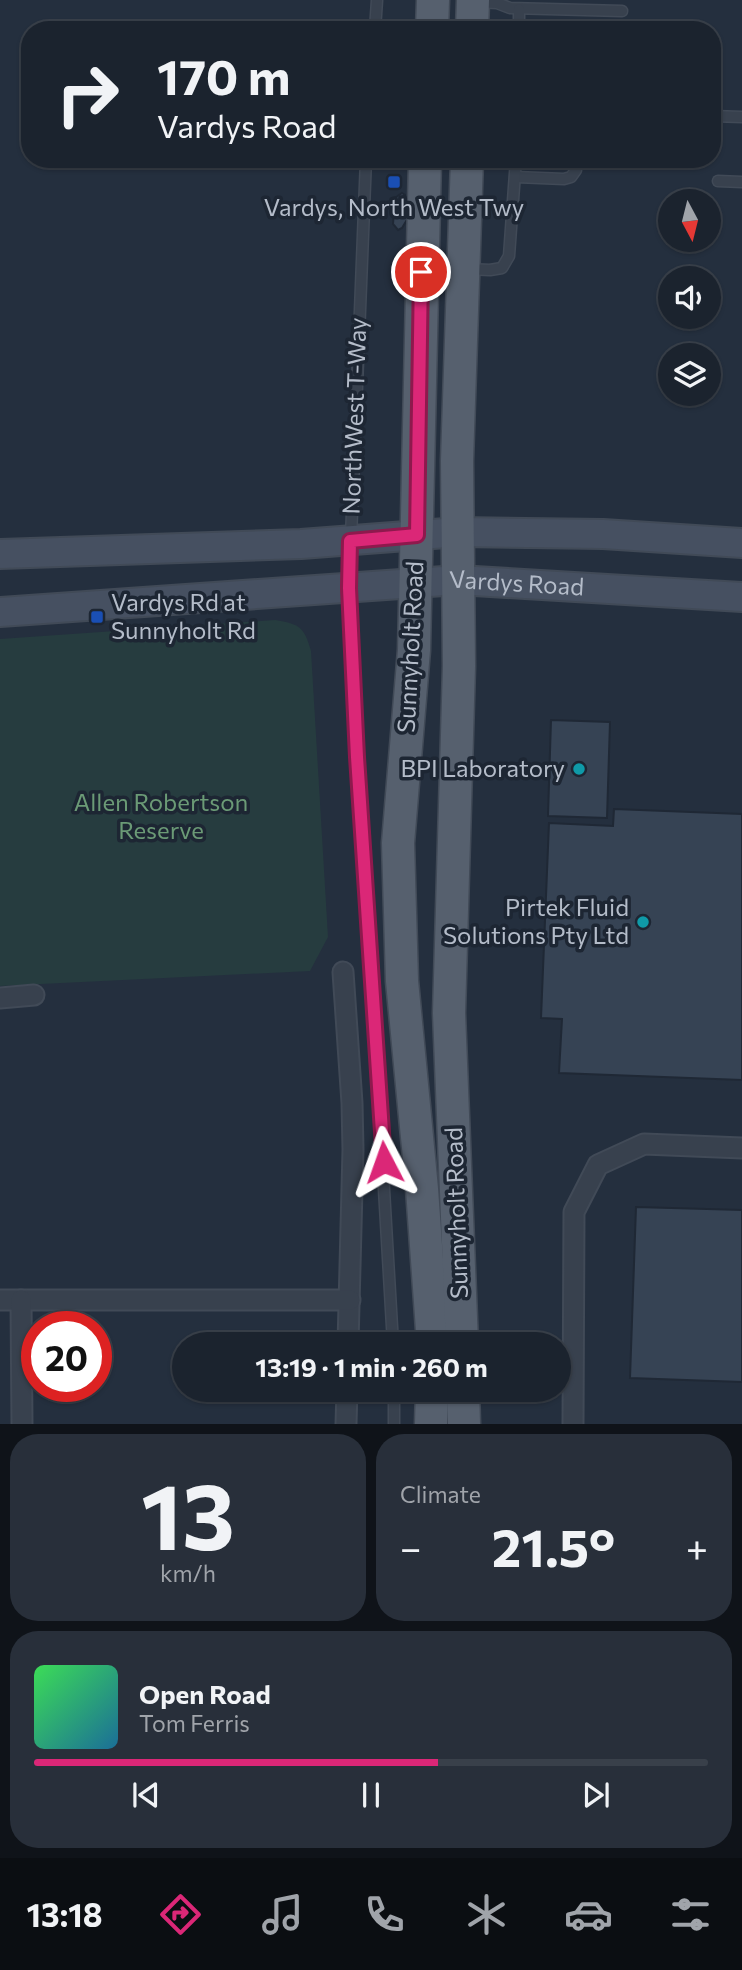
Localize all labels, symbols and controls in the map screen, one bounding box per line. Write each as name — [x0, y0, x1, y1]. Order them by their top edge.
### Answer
text: 170 m — [157, 45, 290, 105]
icon: right — [42, 49, 133, 140]
text: Vardys Road — [157, 105, 337, 145]
marker: Vardys, North West Twy — [386, 174, 402, 190]
north arrow — [658, 189, 721, 252]
map controls — [658, 189, 721, 406]
place label: Vardys, North West Twy — [264, 192, 524, 221]
pin — [391, 242, 451, 302]
icon: arrive — [402, 253, 440, 291]
button: sound — [658, 266, 721, 329]
street label: NorthWest T-Way — [336, 317, 371, 515]
button: layers — [658, 343, 721, 406]
street label: Sunnyholt Road — [391, 560, 428, 733]
street label: Vardys Road — [448, 564, 585, 601]
place label: Vardys Rd at Sunnyholt Rd — [111, 587, 256, 644]
marker: Vardys Rd at Sunnyholt Rd — [89, 609, 105, 625]
place label: BPI Laboratory — [400, 753, 565, 782]
marker: BPI Laboratory — [571, 761, 587, 777]
park label: Allen Robertson Reserve — [74, 787, 248, 844]
place label: Pirtek Fluid Solutions Pty Ltd — [443, 892, 629, 949]
marker: Pirtek Fluid Solutions Pty Ltd — [635, 914, 651, 930]
position arrow — [347, 1125, 421, 1199]
street label: Sunnyholt Road — [438, 1127, 473, 1299]
speed limit sign: 20 — [21, 1311, 112, 1402]
text: 13:19 · 1 min · 260 m — [255, 1351, 488, 1382]
text: 13 — [141, 1457, 235, 1569]
text: Climate — [400, 1480, 481, 1508]
text: 21.5° — [492, 1514, 615, 1578]
text: − — [400, 1523, 422, 1570]
text: + — [686, 1523, 708, 1570]
text: km/h — [160, 1559, 216, 1587]
text: Open Road — [139, 1678, 271, 1709]
text: Tom Ferris — [139, 1709, 250, 1737]
icon: previous — [127, 1776, 165, 1814]
icon: pause — [352, 1776, 390, 1814]
icon: next — [577, 1776, 615, 1814]
icon: directions — [156, 1890, 205, 1939]
icon: music — [258, 1890, 307, 1939]
icon: phone — [360, 1890, 409, 1939]
icon: climate — [462, 1890, 511, 1939]
icon: car — [564, 1890, 613, 1939]
icon: filters — [666, 1890, 715, 1939]
text: 13:18 — [27, 1894, 102, 1934]

